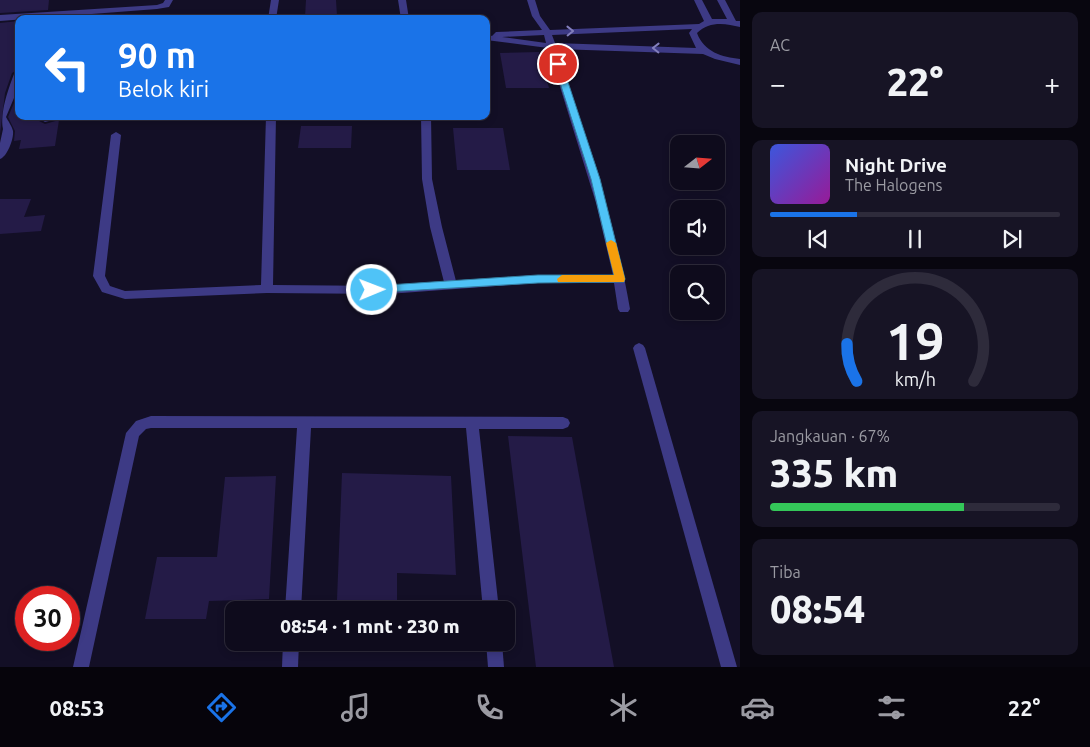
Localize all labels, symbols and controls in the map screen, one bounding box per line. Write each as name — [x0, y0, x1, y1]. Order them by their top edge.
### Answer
one-way arrow — [566, 26, 574, 37]
icon: left — [35, 35, 100, 100]
text: 90 m — [118, 35, 196, 75]
text: AC — [770, 36, 790, 54]
one-way arrow — [651, 42, 659, 53]
pin — [537, 43, 579, 85]
icon: arrive — [544, 50, 572, 78]
text: 22° — [887, 61, 943, 103]
text: − — [770, 68, 786, 99]
text: + — [1044, 68, 1060, 99]
text: Belok kiri — [118, 76, 209, 101]
north arrow — [670, 135, 725, 190]
map controls — [670, 135, 725, 320]
text: Night Drive — [845, 154, 947, 176]
text: The Halogens — [845, 176, 943, 194]
button: sound — [670, 200, 725, 255]
icon: previous — [804, 225, 832, 253]
icon: pause — [901, 225, 929, 253]
icon: next — [998, 225, 1026, 253]
position arrow — [345, 263, 397, 315]
button: search — [670, 265, 725, 320]
text: 19 — [886, 312, 944, 370]
text: km/h — [894, 369, 936, 389]
text: Jangkauan · 67% — [770, 427, 890, 445]
text: 335 km — [770, 452, 898, 494]
text: Tiba — [770, 563, 801, 581]
speed limit sign: 30 — [15, 586, 80, 651]
text: 08:54 — [770, 588, 865, 630]
text: 08:54 · 1 mnt · 230 m — [280, 615, 460, 637]
icon: directions — [204, 690, 239, 725]
icon: music — [338, 690, 373, 725]
icon: phone — [472, 690, 507, 725]
icon: climate — [606, 690, 641, 725]
icon: car — [740, 690, 775, 725]
icon: filters — [874, 690, 909, 725]
text: 08:53 — [50, 695, 105, 720]
text: 22° — [1008, 695, 1040, 720]

